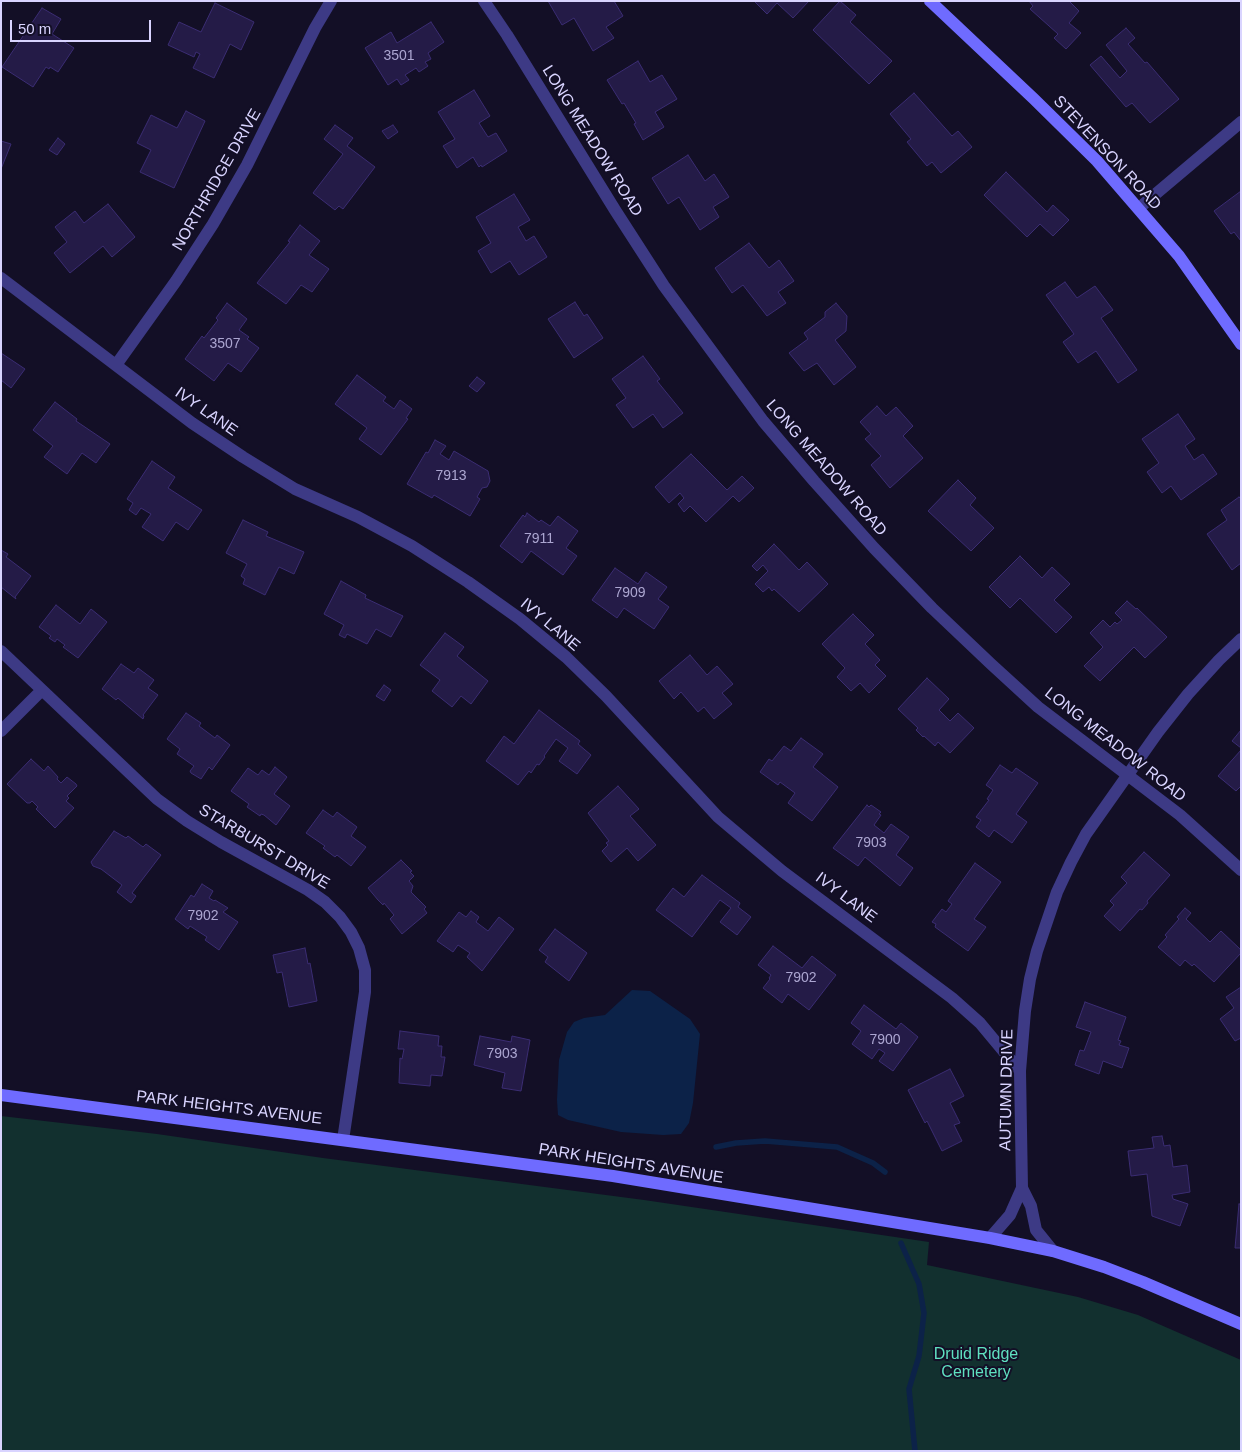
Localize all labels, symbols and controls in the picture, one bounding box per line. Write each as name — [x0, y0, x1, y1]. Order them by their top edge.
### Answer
scale bar — [12, 10, 154, 42]
text: 50 m — [18, 20, 51, 37]
house number: 3501 — [383, 48, 415, 64]
street label: LONG MEADOW ROAD — [538, 62, 646, 220]
street label: STEVENSON ROAD — [1049, 92, 1165, 214]
street label: NORTHRIDGE DRIVE — [169, 106, 265, 254]
house number: 3507 — [209, 336, 241, 352]
street label: IVY LANE — [171, 383, 241, 441]
street label: LONG MEADOW ROAD — [762, 396, 890, 540]
house number: 7913 — [435, 468, 467, 484]
house number: 7911 — [524, 531, 554, 547]
house number: 7909 — [614, 585, 646, 601]
street label: IVY LANE — [516, 594, 584, 656]
street label: LONG MEADOW ROAD — [1040, 684, 1190, 806]
street label: STARBURST DRIVE — [195, 800, 333, 894]
house number: 7903 — [855, 835, 887, 851]
street label: IVY LANE — [811, 869, 881, 927]
house number: 7902 — [187, 908, 219, 924]
house number: 7902 — [785, 970, 817, 986]
street label: AUTUMN DRIVE — [996, 1029, 1018, 1151]
house number: 7900 — [869, 1032, 901, 1048]
house number: 7903 — [486, 1046, 518, 1062]
street label: PARK HEIGHTS AVENUE — [135, 1087, 323, 1129]
street label: PARK HEIGHTS AVENUE — [537, 1140, 725, 1188]
park label: Druid Ridge Cemetery — [934, 1345, 1018, 1383]

